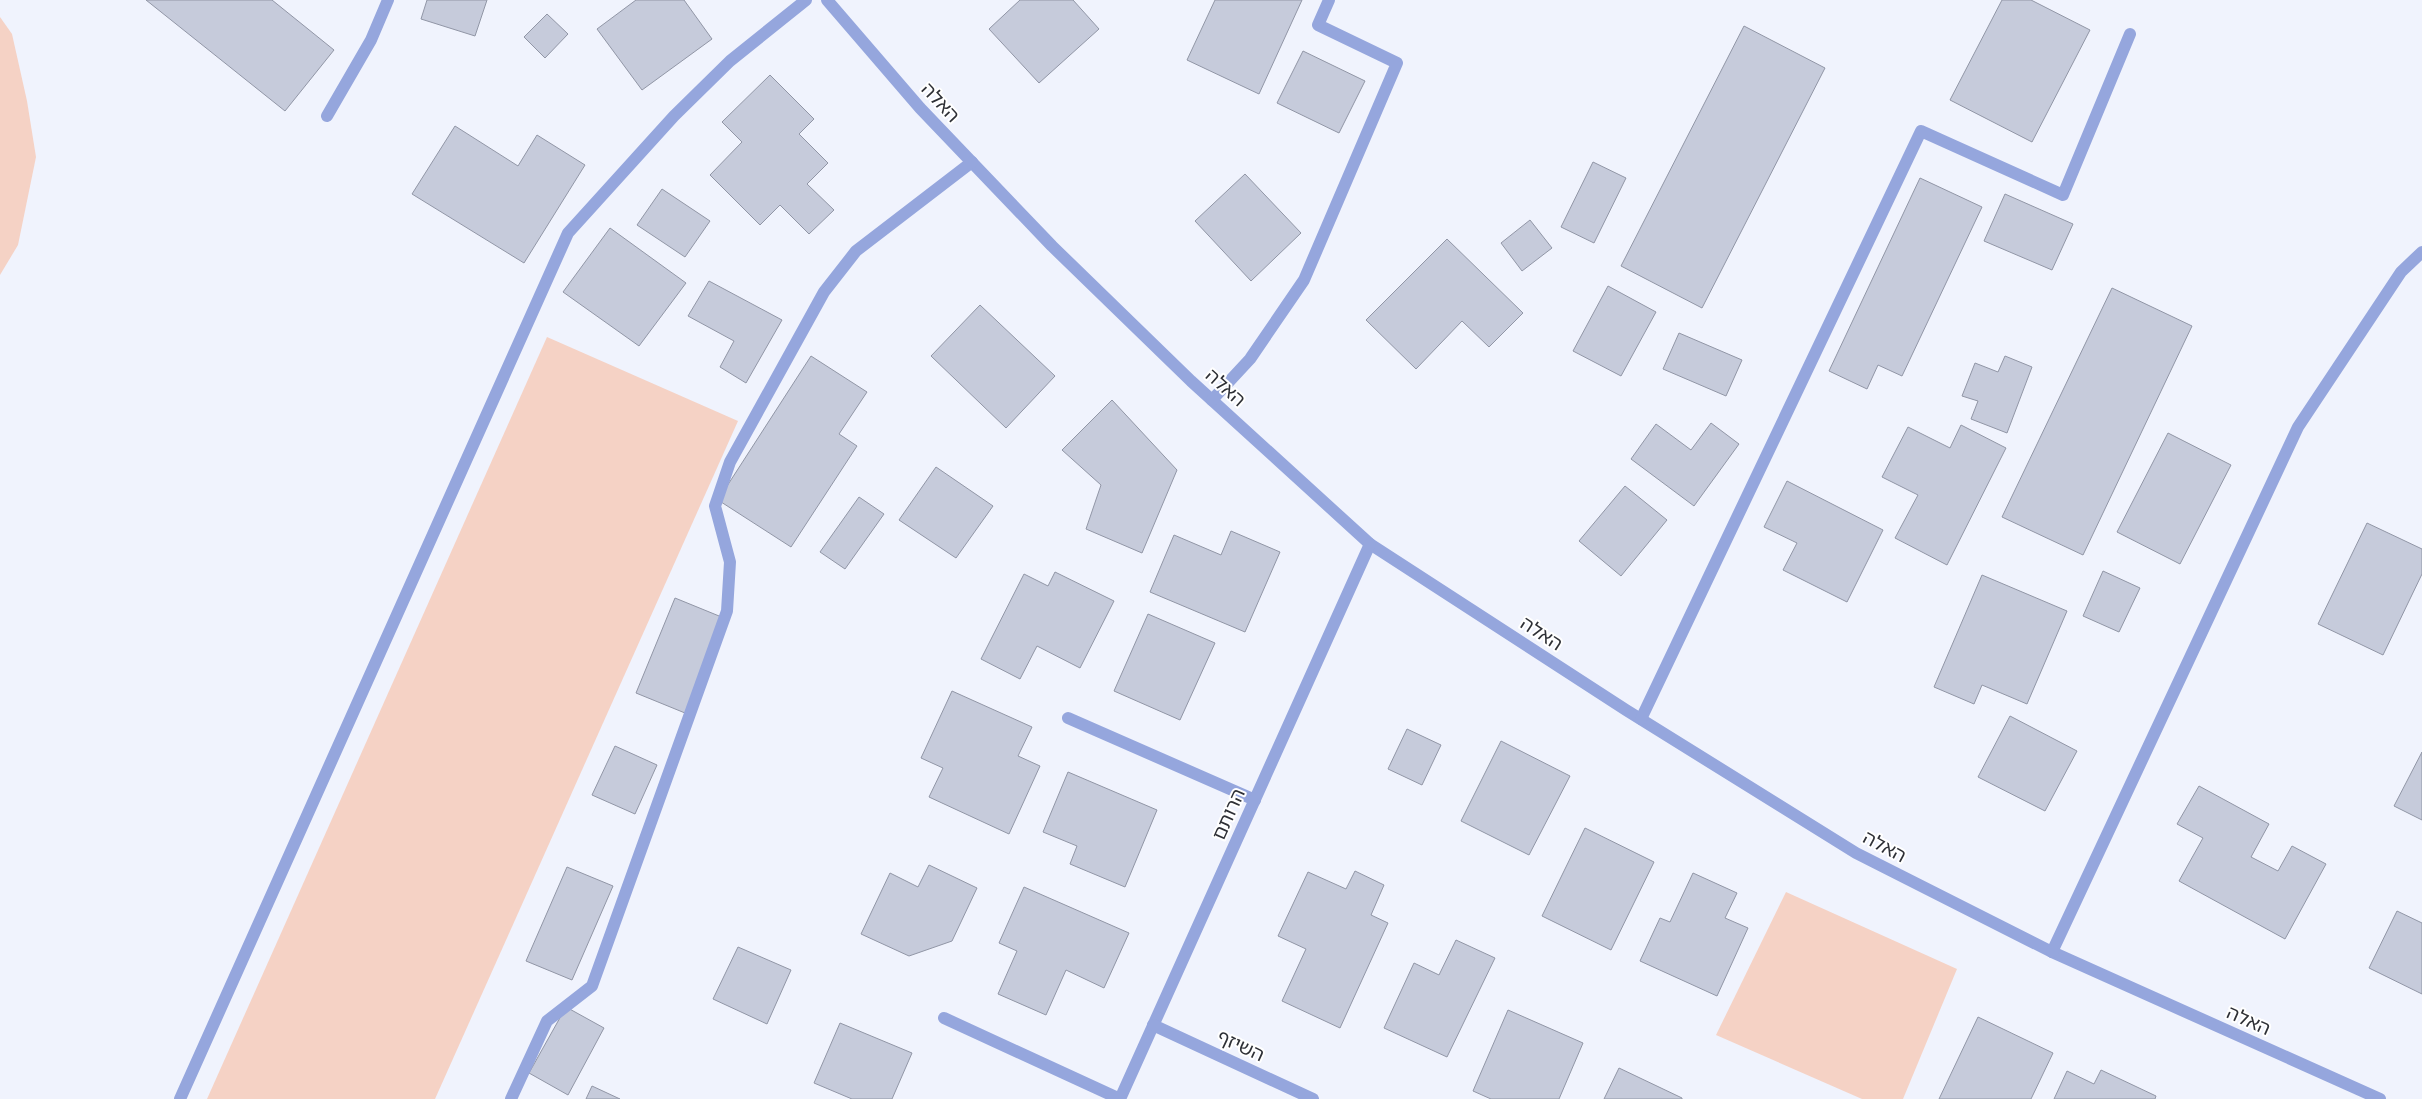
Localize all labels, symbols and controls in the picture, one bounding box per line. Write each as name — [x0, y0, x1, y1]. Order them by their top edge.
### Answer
street label: האלה — [916, 77, 965, 128]
street label: האלה — [1200, 363, 1251, 412]
street label: האלה — [1516, 611, 1568, 656]
street label: הרותם — [1206, 785, 1251, 844]
street label: האלה — [1859, 825, 1911, 868]
street label: האלה — [2223, 1000, 2275, 1041]
street label: השיזף — [1213, 1024, 1268, 1067]

